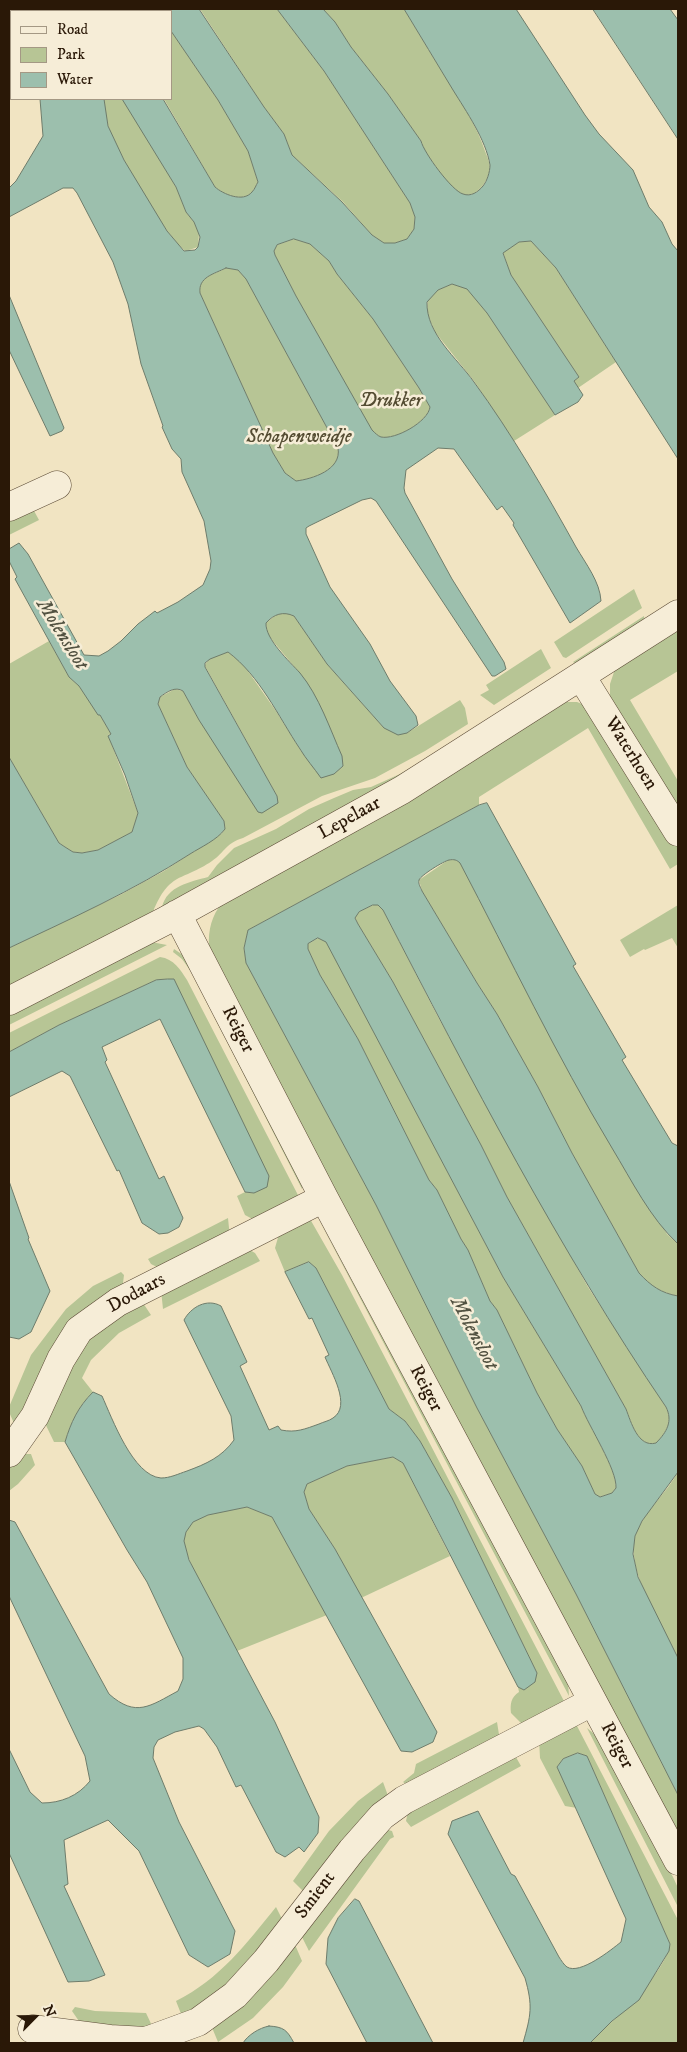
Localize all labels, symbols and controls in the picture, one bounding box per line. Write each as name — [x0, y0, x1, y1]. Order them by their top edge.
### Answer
legend — [10, 10, 172, 100]
text: Road — [57, 20, 88, 39]
text: Park — [57, 45, 85, 64]
text: Water — [57, 70, 93, 89]
park label: Drukker — [360, 391, 422, 413]
park label: Schapenweidje — [246, 427, 352, 449]
water label: Molensloot — [30, 595, 92, 675]
street label: Waterhoen — [599, 713, 661, 795]
street label: Lepelaar — [315, 793, 385, 845]
street label: Reiger — [216, 1003, 258, 1057]
street label: Dodaars — [104, 1269, 170, 1319]
water label: Molensloot — [444, 1293, 502, 1375]
street label: Reiger — [403, 1362, 447, 1416]
street label: Reiger — [594, 1719, 638, 1773]
street label: Smient — [291, 1868, 341, 1924]
north arrow — [10, 1992, 60, 2042]
text: N — [38, 2002, 59, 2020]

